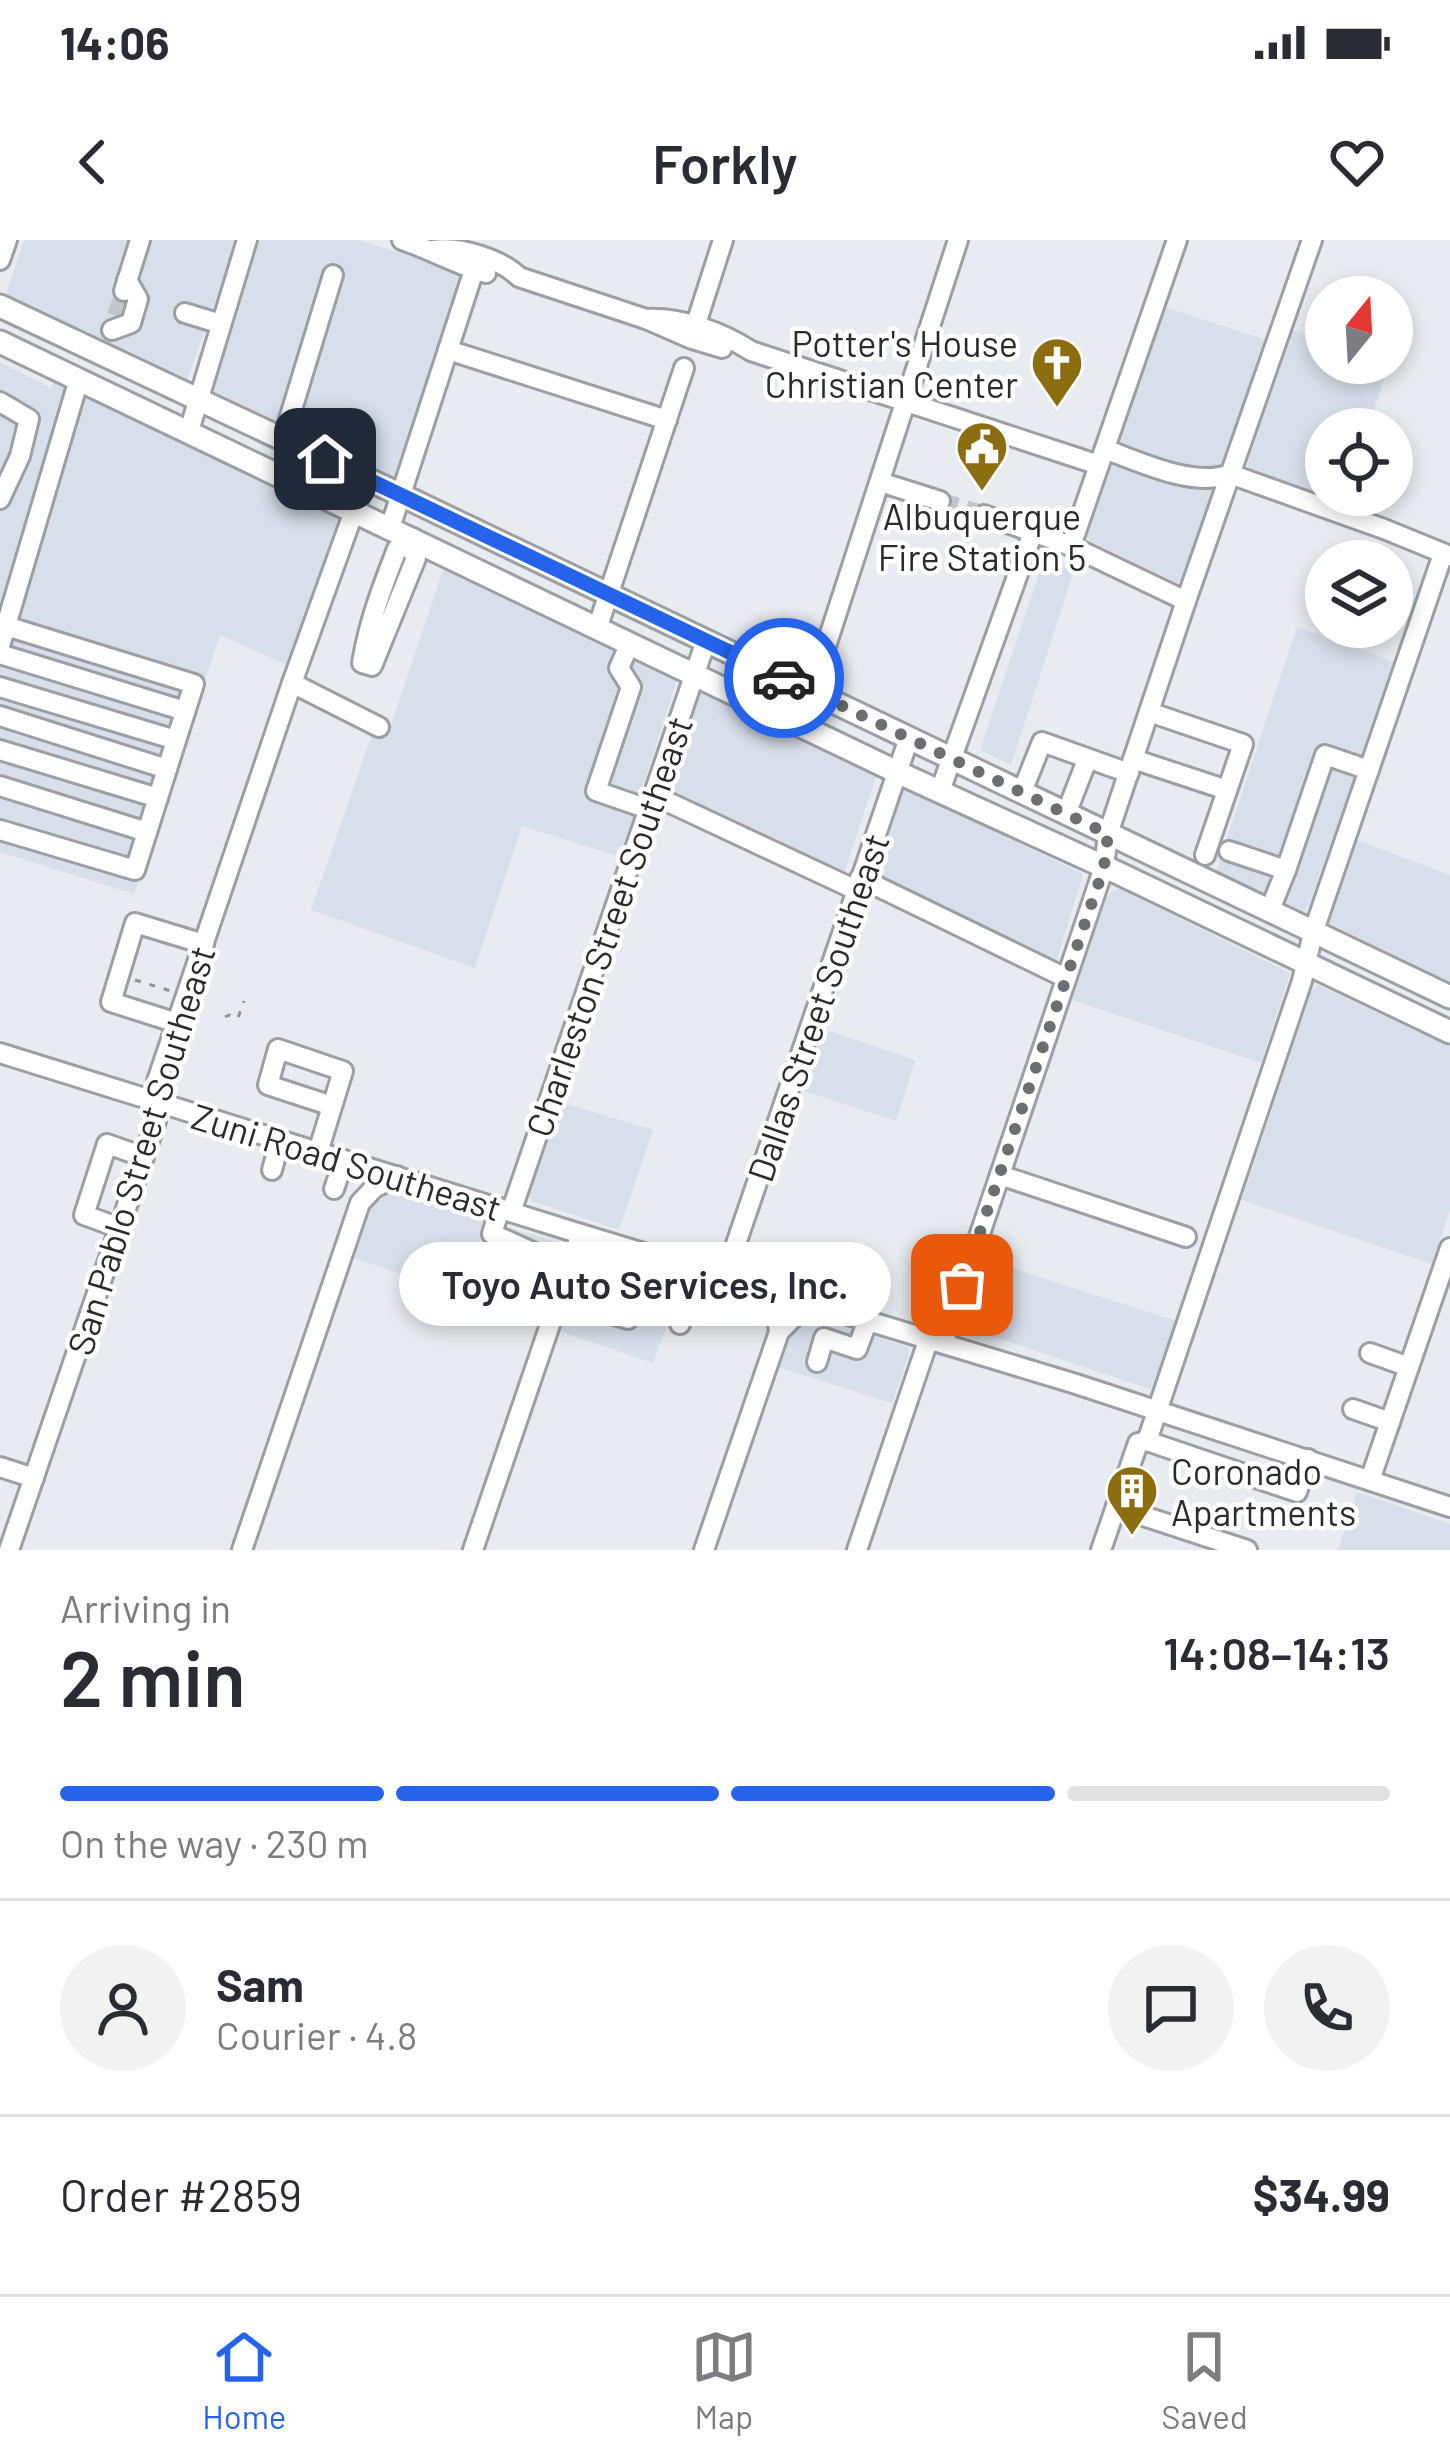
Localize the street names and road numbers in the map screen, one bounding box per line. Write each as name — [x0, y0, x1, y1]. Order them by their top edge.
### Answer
street label: Charleston Street Southeast — [516, 710, 700, 1142]
street label: Dallas Street Southeast — [737, 827, 897, 1187]
street label: San Pablo Street Southeast — [57, 940, 223, 1360]
street label: Zuni Road Southeast — [187, 1093, 507, 1229]

